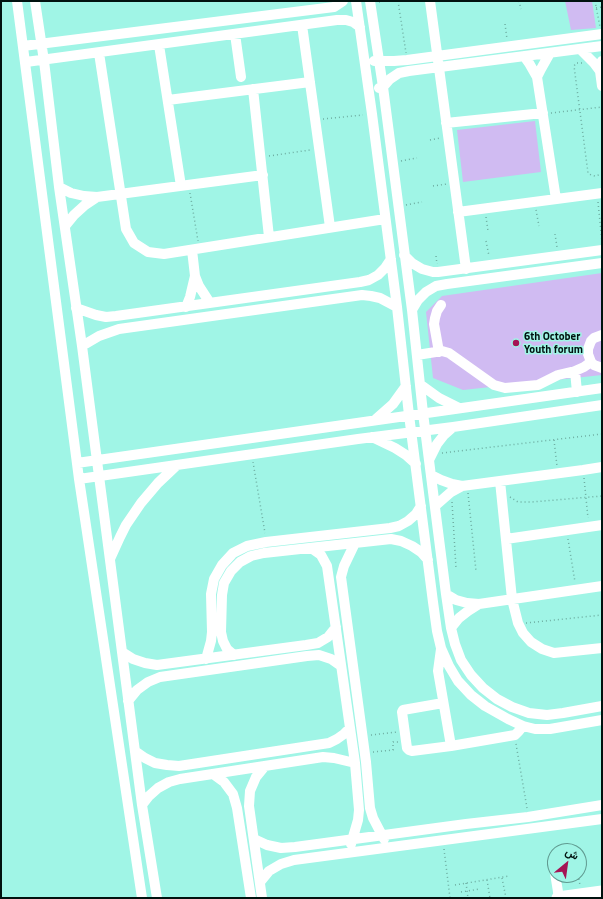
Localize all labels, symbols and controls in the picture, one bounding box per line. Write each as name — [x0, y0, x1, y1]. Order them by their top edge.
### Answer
place label: 6th October Youth forum — [524, 330, 583, 356]
marker: 6th October Youth forum — [511, 338, 521, 348]
north arrow — [547, 843, 587, 883]
text: ش — [563, 843, 582, 864]

